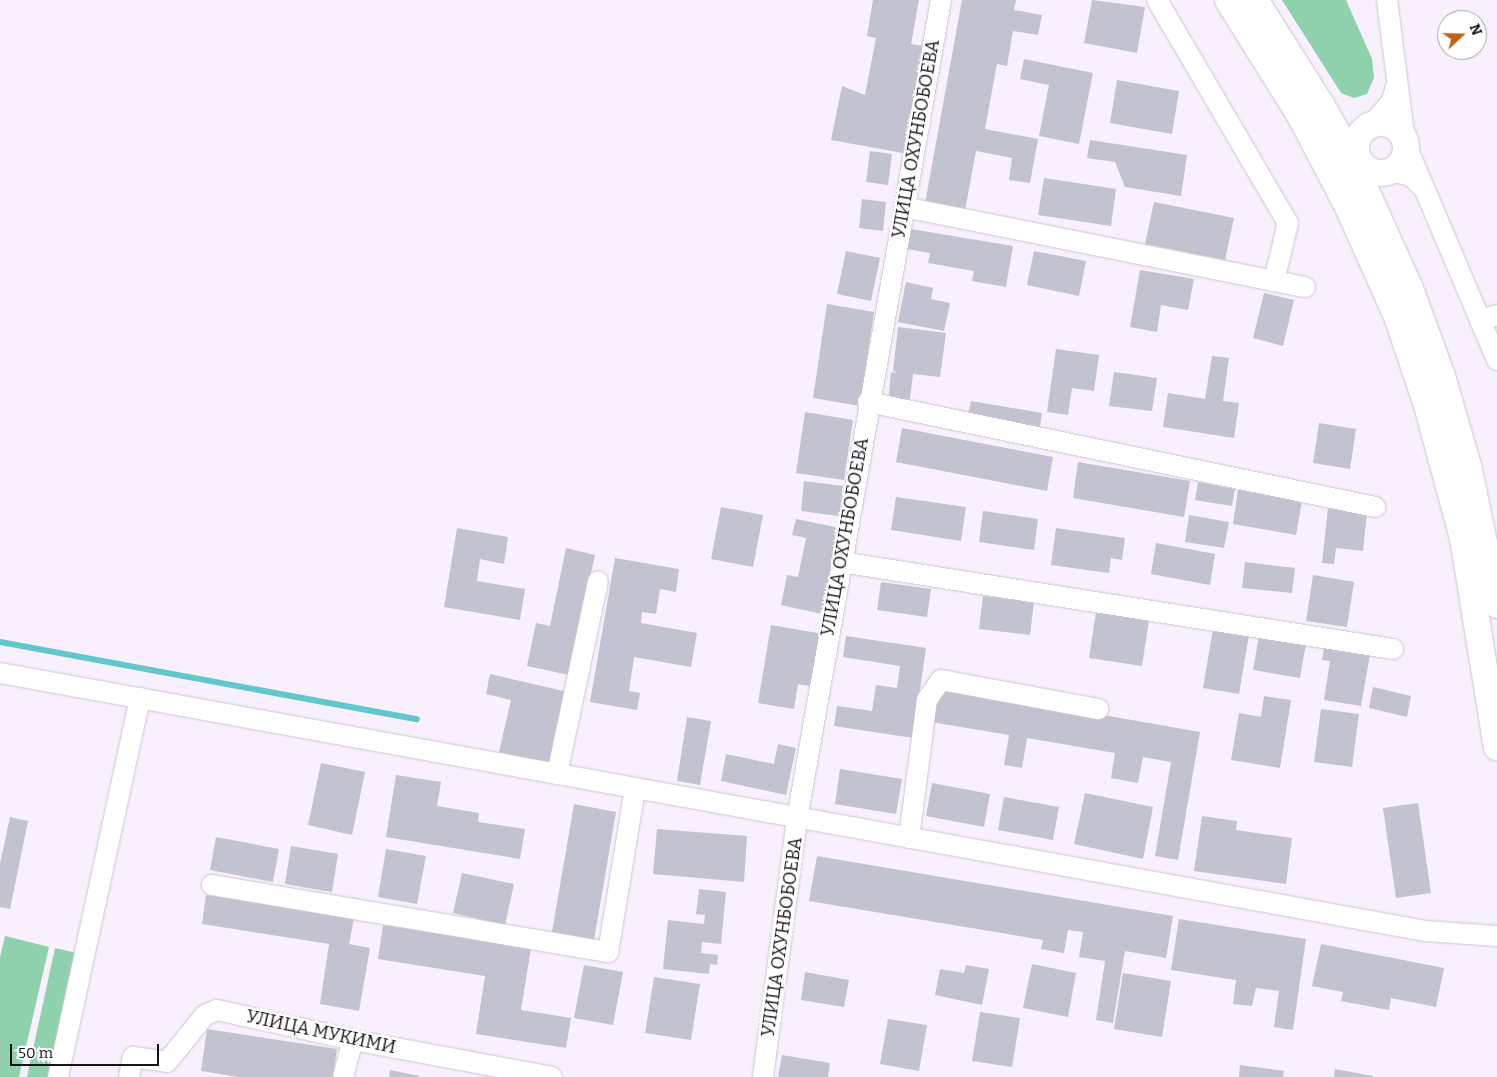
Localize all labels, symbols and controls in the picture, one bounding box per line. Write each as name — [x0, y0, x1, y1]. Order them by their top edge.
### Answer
north arrow — [1437, 10, 1487, 60]
text: N — [1466, 22, 1485, 38]
street label: УЛИЦА ОХУНБОБОЕВА — [888, 38, 944, 240]
street label: УЛИЦА ОХУНБОБОЕВА — [817, 436, 873, 638]
street label: УЛИЦА ОХУНБОБОЕВА — [757, 836, 807, 1038]
street label: УЛИЦА МУКИМИ — [244, 1006, 398, 1058]
scale bar — [12, 1034, 161, 1066]
text: 50 m — [18, 1044, 53, 1062]

